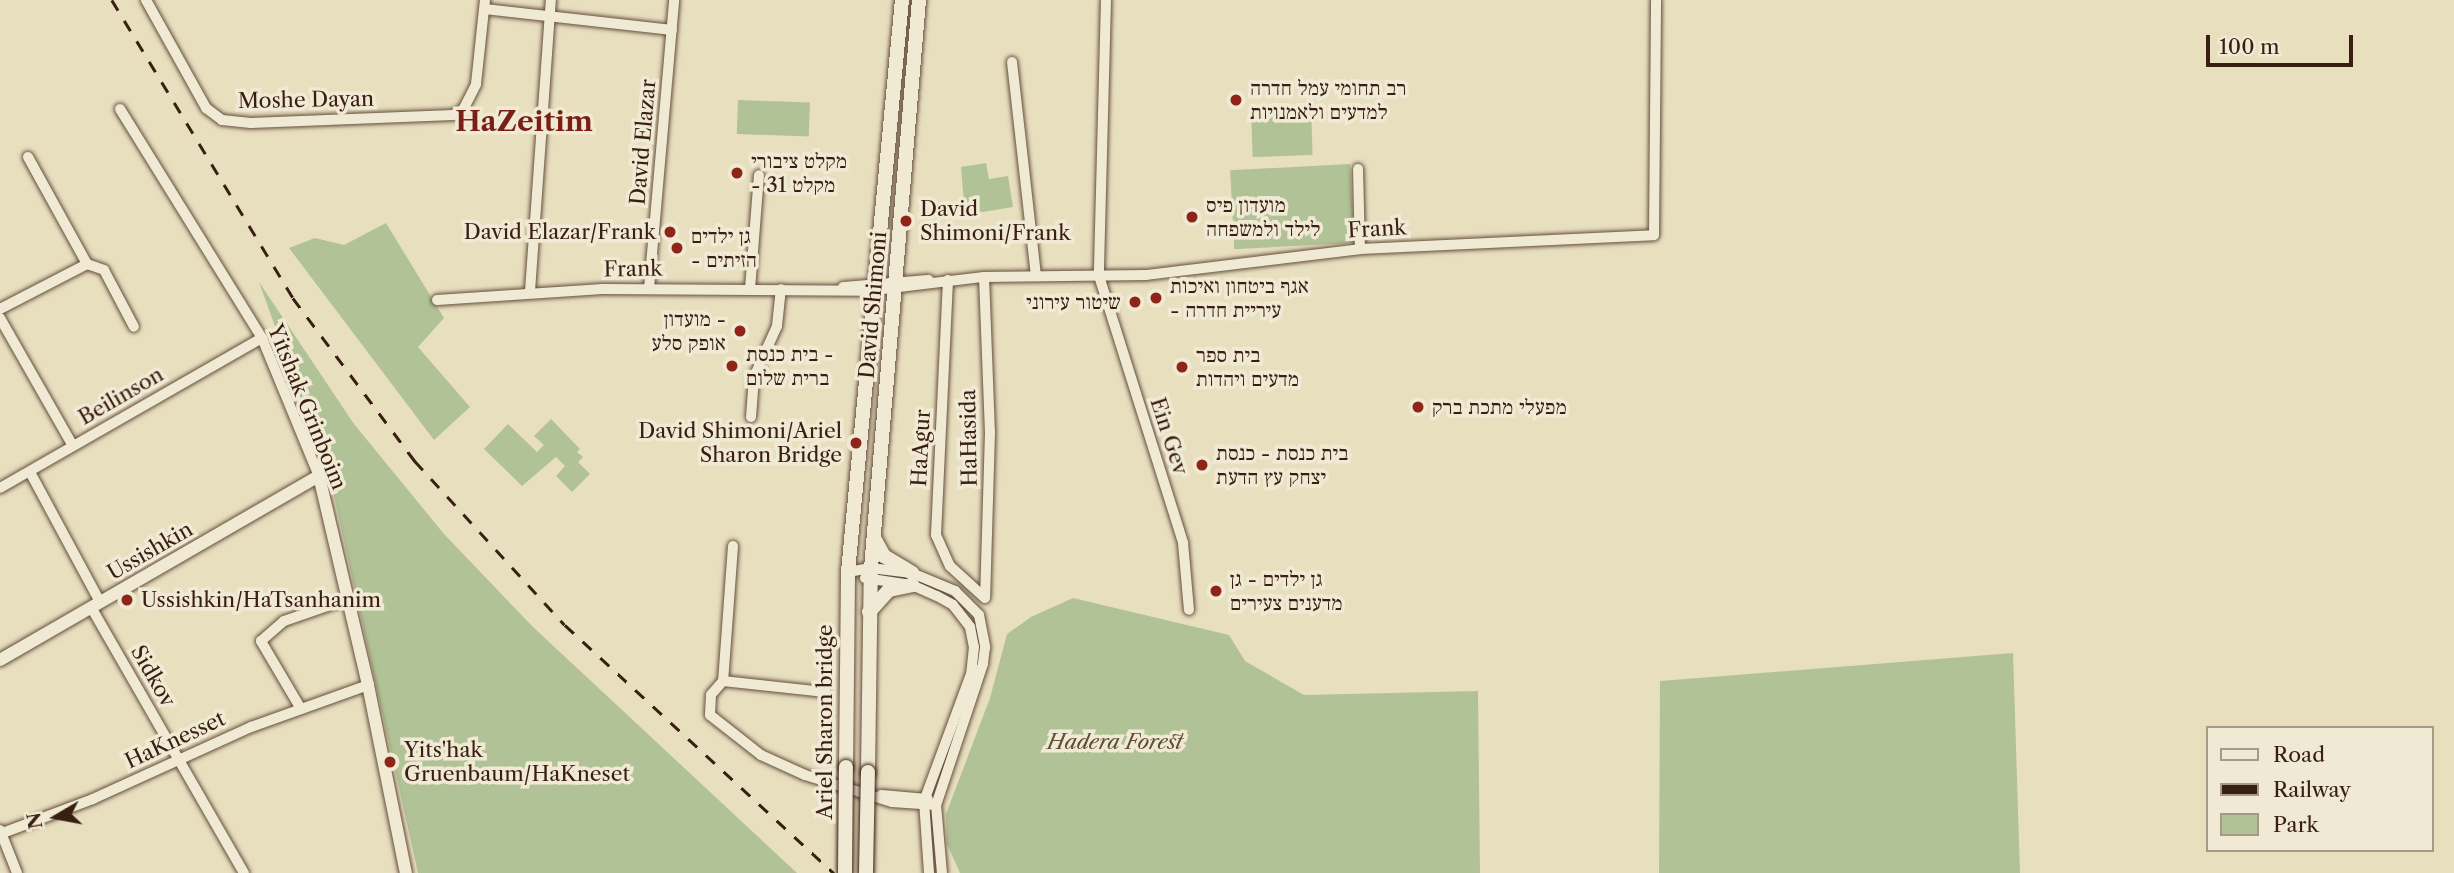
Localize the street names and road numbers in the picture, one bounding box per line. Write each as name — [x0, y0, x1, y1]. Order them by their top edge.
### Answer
street label: David Elazar — [625, 78, 661, 206]
street label: Moshe Dayan — [238, 86, 374, 114]
street label: Frank — [1347, 215, 1407, 243]
street label: David Shimoni — [854, 230, 892, 380]
street label: Frank — [603, 256, 663, 282]
street label: Yitshak Grinboim — [262, 320, 352, 494]
street label: Beilinson — [74, 362, 168, 430]
street label: HaHasida — [956, 389, 982, 487]
street label: Ein Gev — [1145, 394, 1193, 478]
street label: HaAgur — [906, 409, 936, 487]
street label: Ussishkin — [103, 517, 197, 585]
street label: Ariel Sharon bridge — [812, 625, 838, 819]
street label: Sidkov — [125, 641, 181, 711]
street label: HaKnesset — [121, 706, 229, 774]

